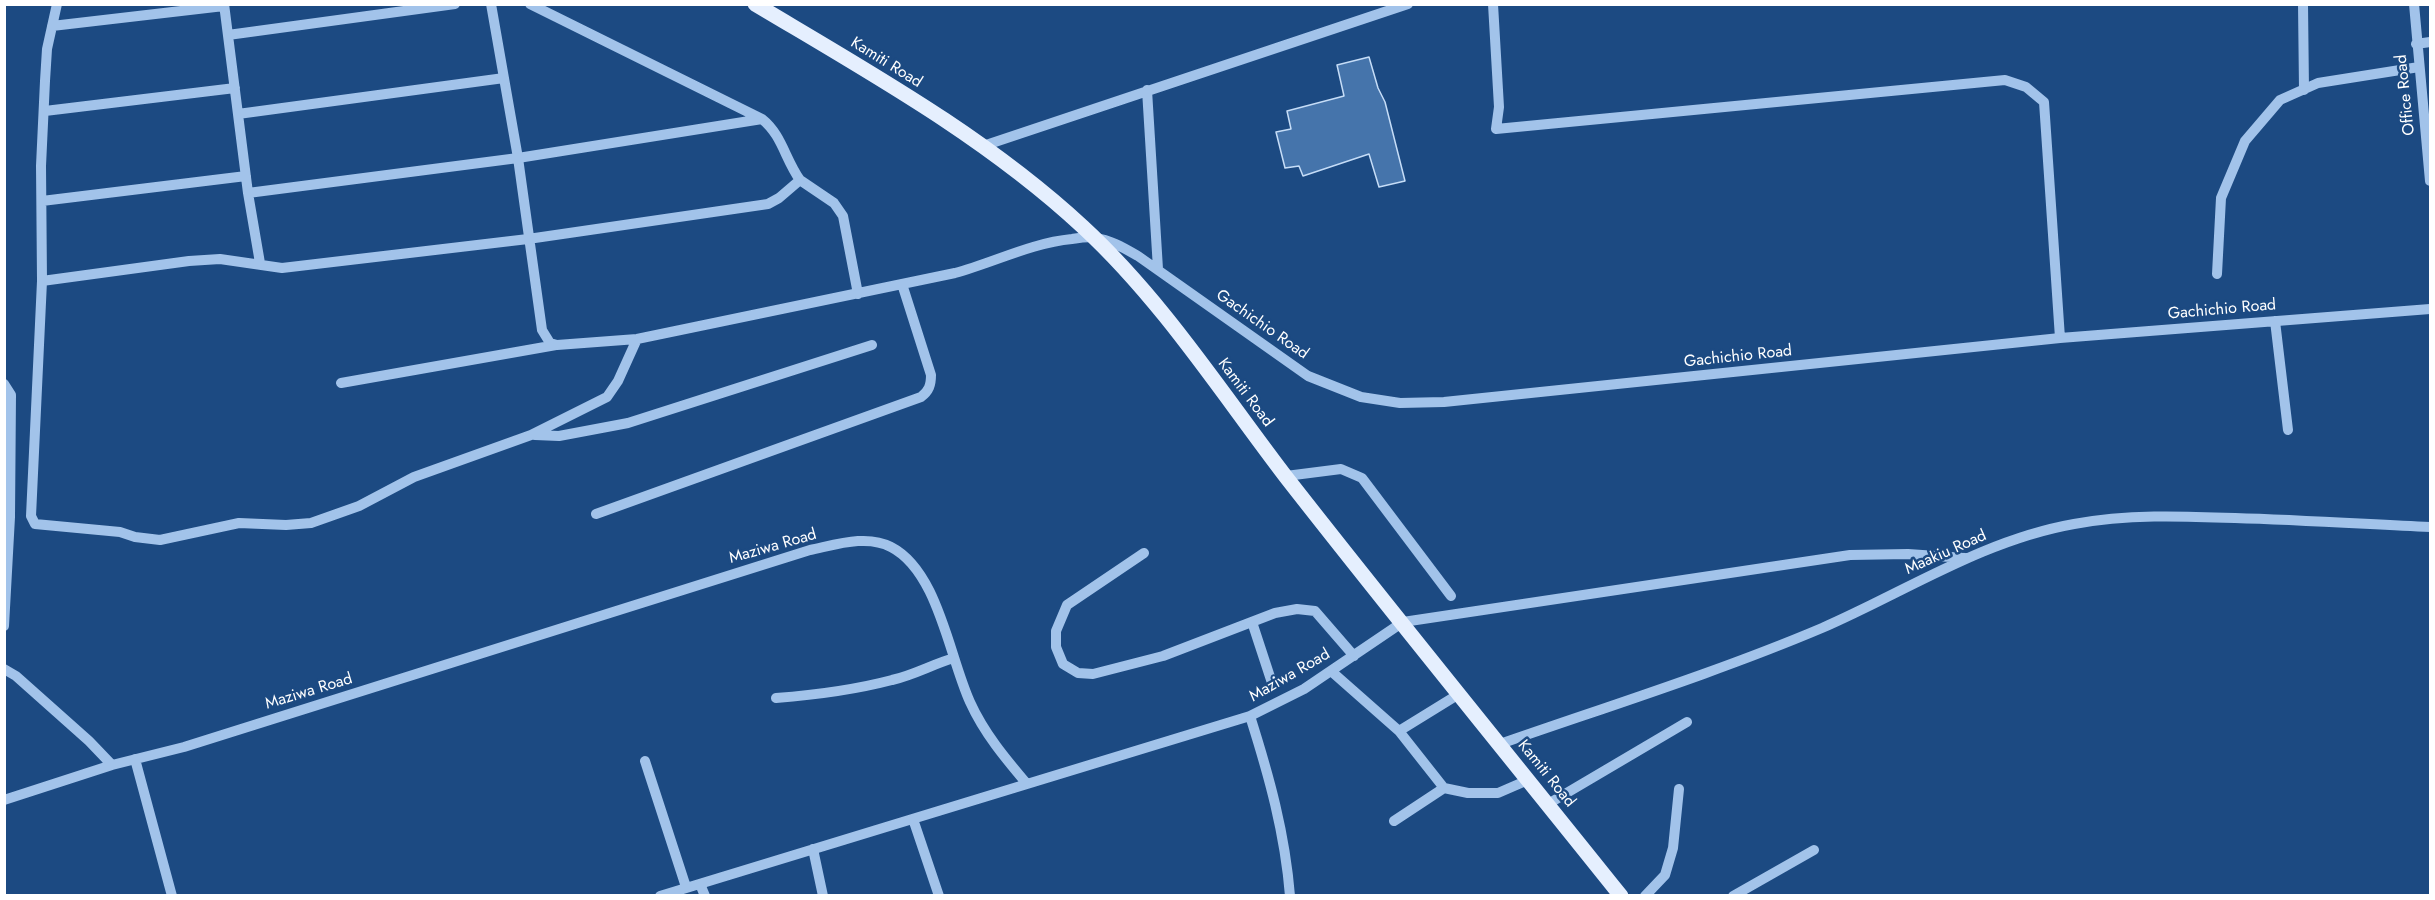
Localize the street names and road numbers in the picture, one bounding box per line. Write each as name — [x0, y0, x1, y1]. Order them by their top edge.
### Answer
street label: Kamiti Road — [847, 33, 925, 93]
street label: Office Road — [2392, 54, 2420, 136]
street label: Gachichio Road — [1212, 286, 1312, 364]
street label: Gachichio Road — [2167, 296, 2277, 324]
street label: Gachichio Road — [1683, 342, 1793, 372]
street label: Kamiti Road — [1213, 355, 1277, 431]
street label: Maziwa Road — [727, 525, 819, 569]
street label: Maakiu Road — [1902, 526, 1990, 580]
street label: Maziwa Road — [1246, 645, 1334, 707]
street label: Maziwa Road — [263, 670, 355, 714]
street label: Kamiti Road — [1513, 737, 1579, 811]

